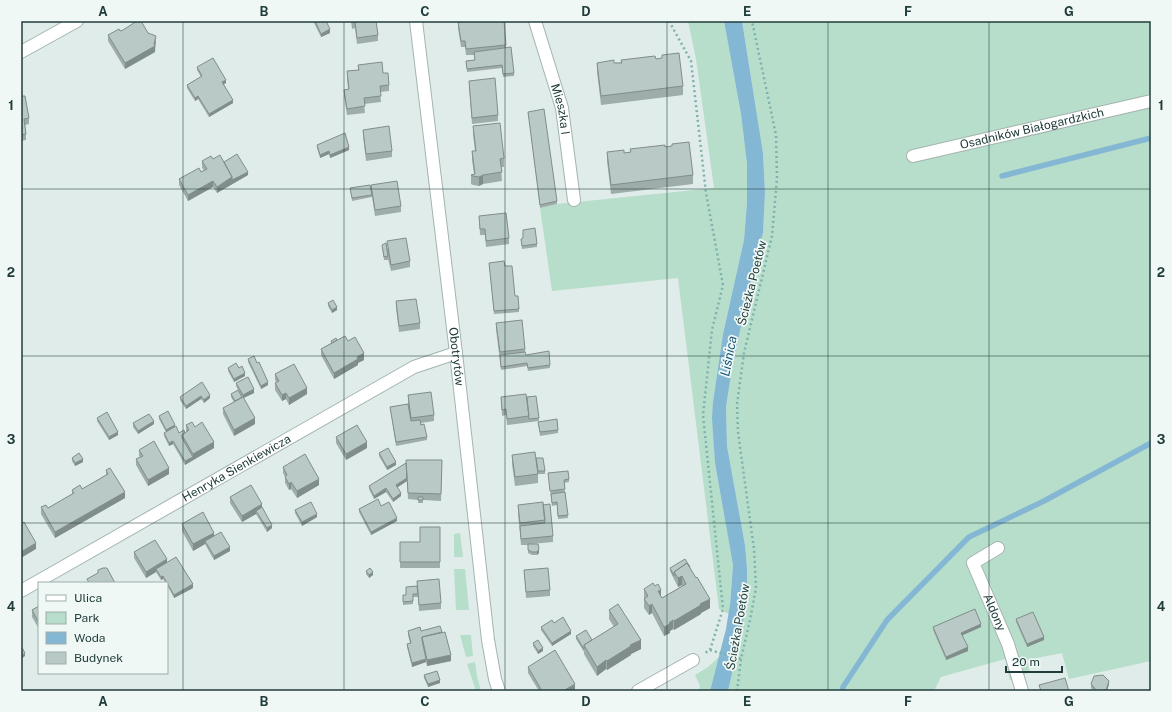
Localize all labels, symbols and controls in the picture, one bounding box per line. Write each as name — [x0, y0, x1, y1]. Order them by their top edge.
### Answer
text: A — [98, 4, 108, 19]
text: B — [260, 4, 269, 19]
text: C — [420, 4, 430, 19]
text: D — [581, 4, 591, 19]
text: E — [743, 4, 751, 19]
text: F — [904, 4, 912, 19]
text: G — [1064, 4, 1074, 19]
street label: Mieszka I — [548, 82, 572, 135]
text: 1 — [8, 98, 14, 113]
text: 1 — [1158, 98, 1164, 113]
street label: Osadników Białogardzkich — [959, 105, 1105, 152]
street label: Ścieżka Poetów — [735, 238, 770, 327]
text: 2 — [7, 265, 15, 280]
text: 2 — [1157, 265, 1165, 280]
street label: Obotrytów — [446, 326, 467, 387]
water label: Liśnica — [717, 335, 740, 378]
text: 3 — [7, 432, 16, 447]
street label: Henryka Sienkiewicza — [180, 432, 293, 505]
text: 3 — [1157, 432, 1166, 447]
legend — [38, 582, 168, 674]
street label: Ścieżka Poetów — [724, 582, 753, 671]
text: Ulica — [74, 591, 102, 605]
street label: Aldony — [980, 592, 1009, 634]
text: 4 — [7, 599, 16, 614]
text: 4 — [1157, 599, 1166, 614]
text: Park — [74, 611, 100, 625]
text: Woda — [74, 631, 105, 645]
scale bar — [1006, 648, 1062, 674]
text: Budynek — [74, 651, 123, 665]
text: 20 m — [1012, 655, 1040, 669]
text: A — [98, 694, 108, 709]
text: B — [260, 694, 269, 709]
text: C — [420, 694, 430, 709]
text: D — [581, 694, 591, 709]
text: E — [743, 694, 751, 709]
text: F — [904, 694, 912, 709]
text: G — [1064, 694, 1074, 709]

